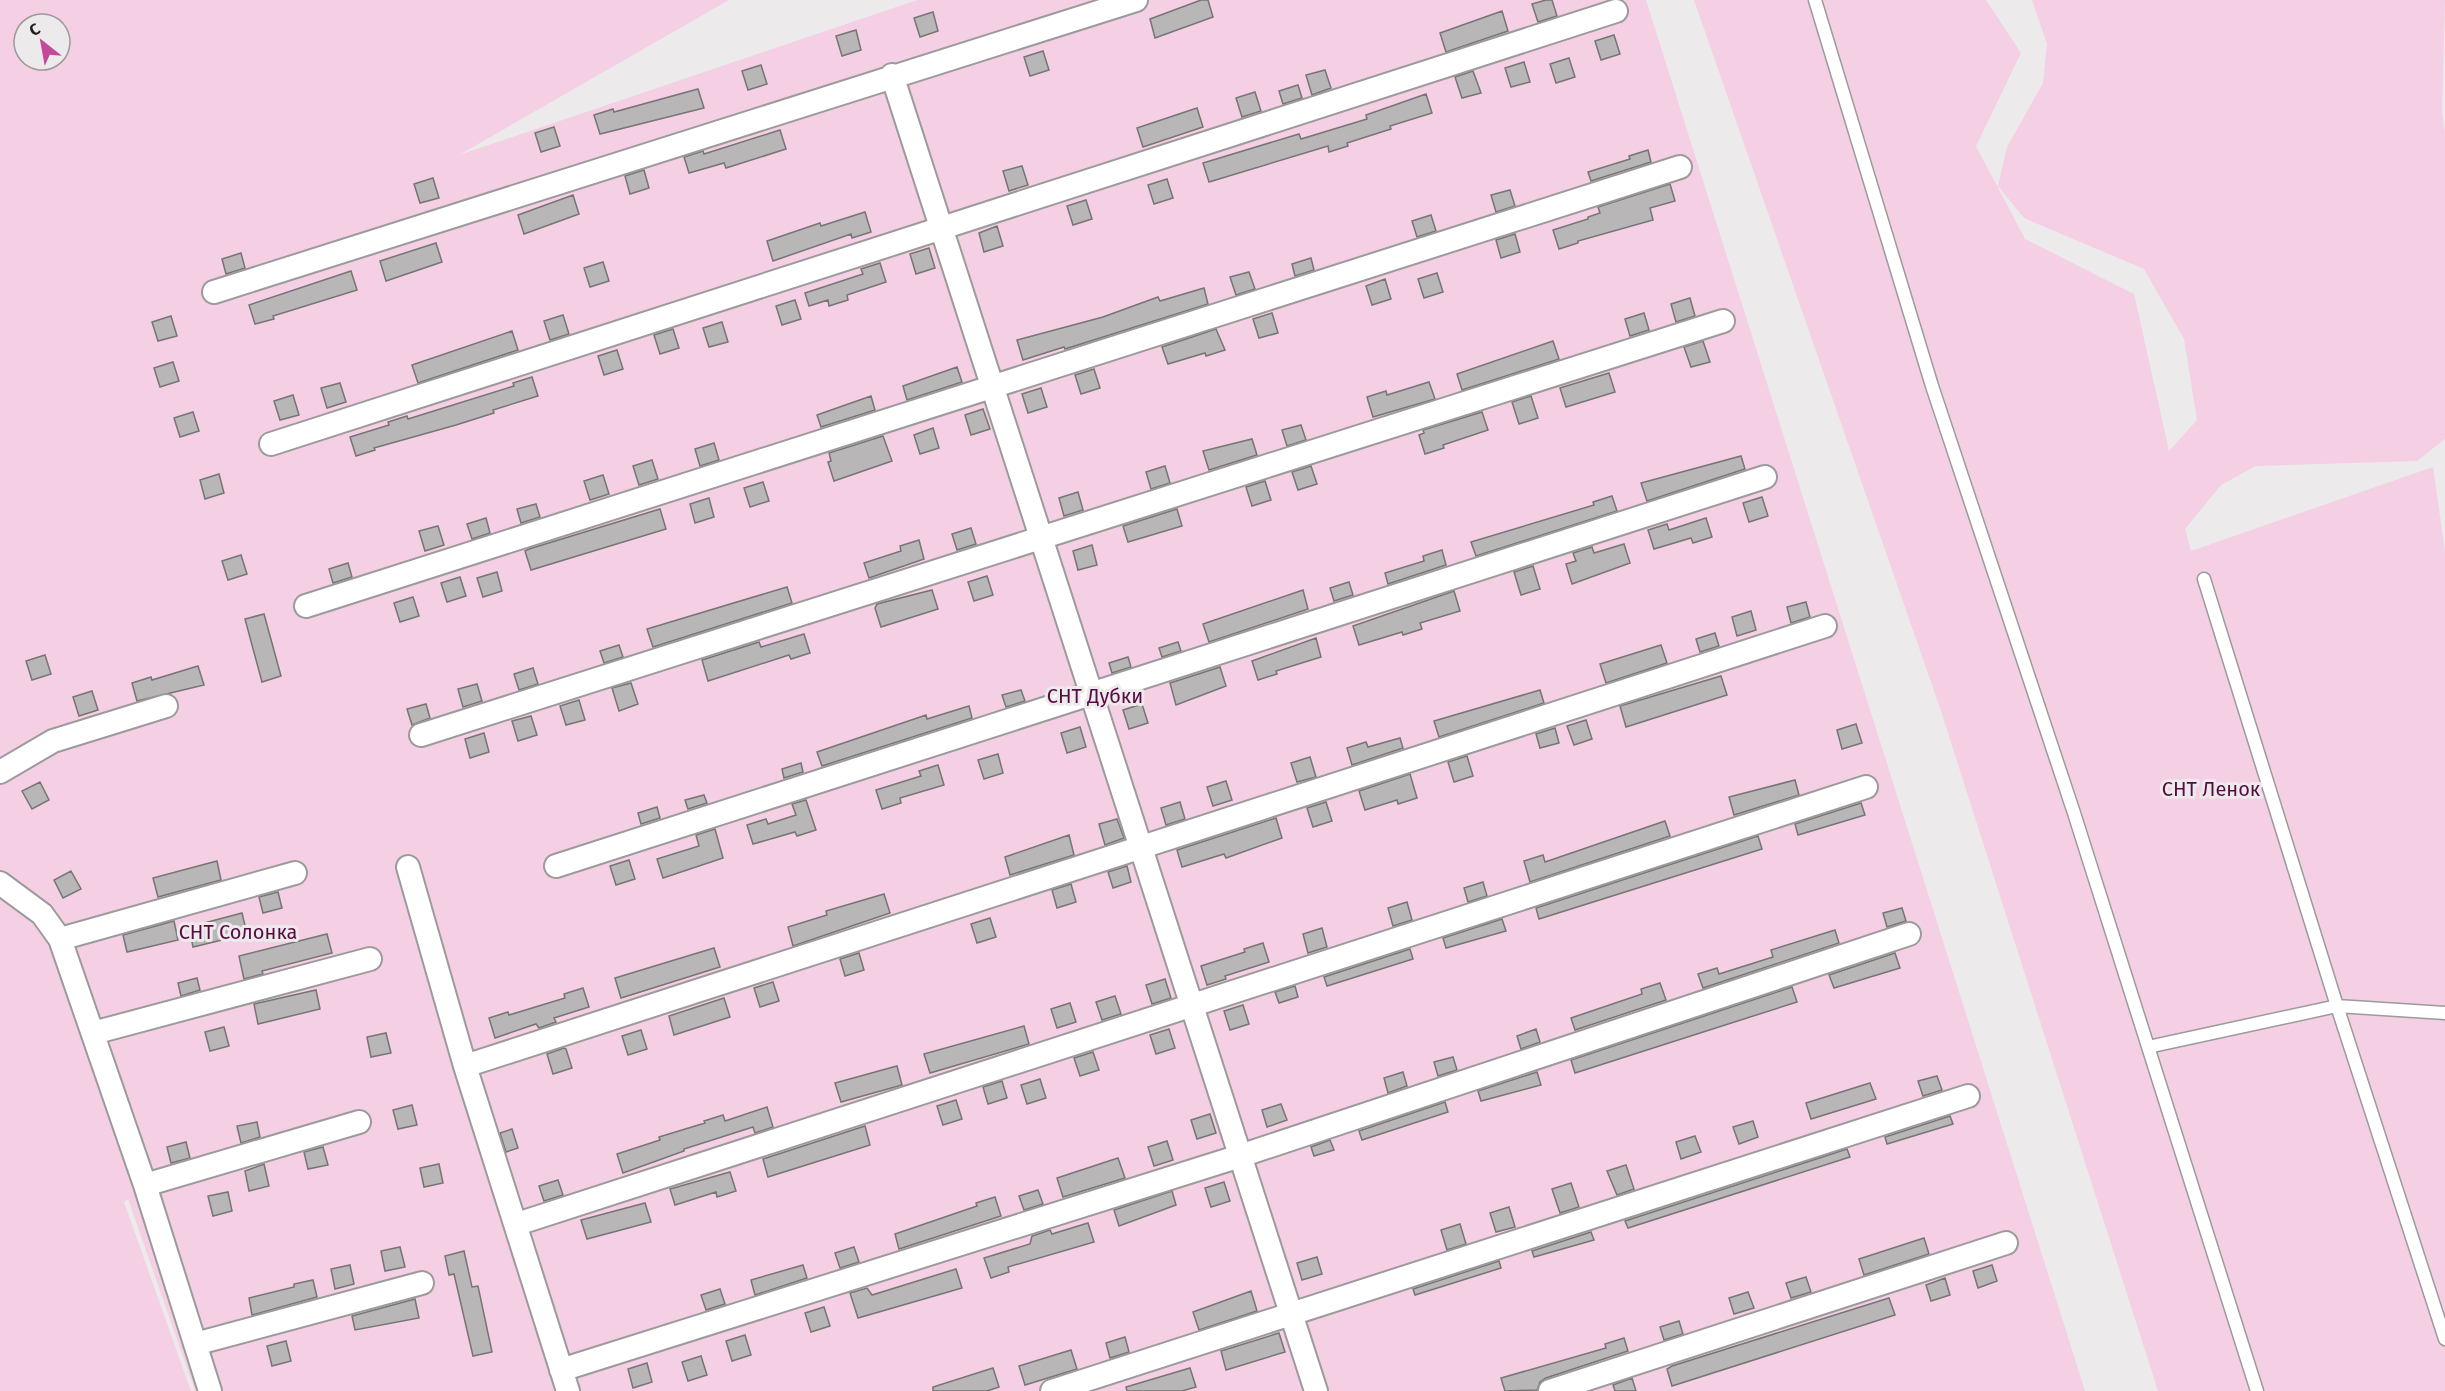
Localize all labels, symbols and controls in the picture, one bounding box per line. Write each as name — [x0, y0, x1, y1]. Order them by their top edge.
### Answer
north arrow — [12, 12, 72, 72]
text: С — [26, 19, 44, 40]
park label: СНТ Дубки — [1047, 684, 1143, 708]
park label: СНТ Ленок — [2162, 777, 2261, 801]
park label: СНТ Солонка — [179, 920, 297, 944]

